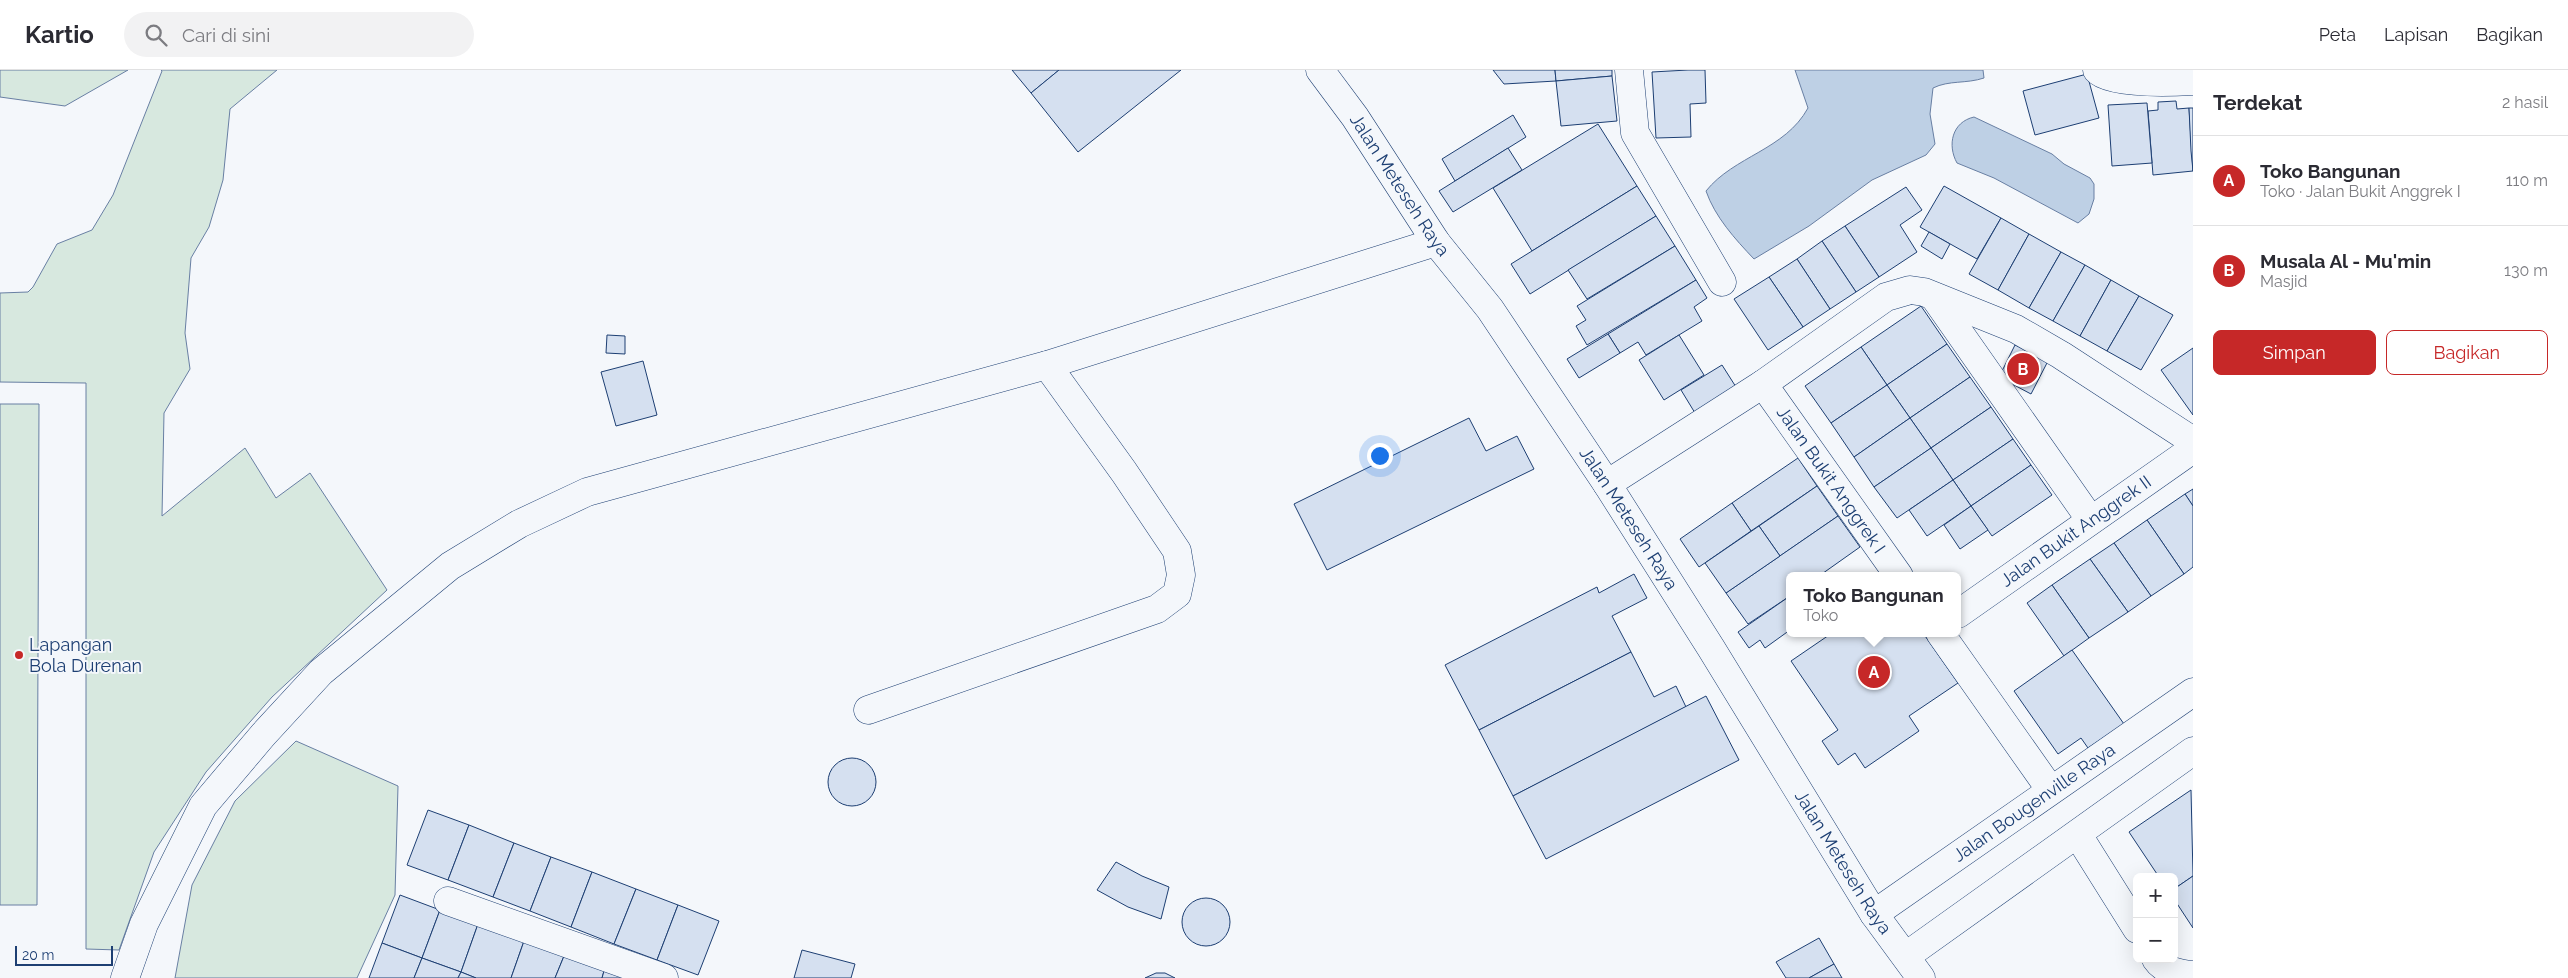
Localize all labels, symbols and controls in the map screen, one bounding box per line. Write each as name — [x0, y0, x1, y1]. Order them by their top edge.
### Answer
search box — [124, 12, 474, 57]
text: Kartio — [25, 20, 94, 49]
icon: search — [142, 21, 170, 49]
text: Cari di sini — [182, 24, 270, 46]
text: Peta — [2319, 24, 2356, 45]
text: Lapisan — [2384, 24, 2448, 45]
text: Bagikan — [2476, 24, 2543, 45]
text: Terdekat — [2213, 90, 2302, 115]
text: 2 hasil — [2502, 93, 2548, 112]
street label: Jalan Meteseh Raya — [1346, 110, 1454, 260]
text: Toko Bangunan — [2260, 160, 2401, 182]
text: A — [2224, 171, 2234, 190]
text: 110 m — [2506, 171, 2548, 190]
text: Toko · Jalan Bukit Anggrek I — [2260, 182, 2461, 201]
text: Musala Al - Mu'min — [2260, 250, 2431, 272]
text: B — [2224, 261, 2234, 280]
text: 130 m — [2504, 261, 2548, 280]
text: Masjid — [2260, 272, 2307, 291]
button: Simpan — [2213, 330, 2376, 375]
button: Bagikan — [2386, 330, 2548, 375]
pin: B — [2007, 350, 2039, 388]
street label: Jalan Bukit Anggrek I — [1773, 402, 1890, 557]
your location — [1367, 443, 1393, 469]
street label: Jalan Meteseh Raya — [1575, 443, 1683, 594]
street label: Jalan Bukit Anggrek II — [1996, 471, 2155, 591]
popup — [1786, 572, 1961, 637]
text: Toko Bangunan — [1803, 584, 1944, 606]
text: Toko — [1803, 606, 1838, 625]
place label: Lapangan Bola Durenan — [29, 634, 142, 676]
marker: Lapangan Bola Durenan — [13, 649, 25, 661]
pin: A — [1858, 653, 1890, 691]
street label: Jalan Bougenville Raya — [1949, 739, 2119, 866]
street label: Jalan Meteseh Raya — [1791, 786, 1896, 938]
map controls — [2133, 873, 2178, 963]
button: + — [2133, 873, 2178, 918]
button: − — [2133, 918, 2178, 963]
scale bar — [15, 943, 112, 966]
text: 20 m — [22, 947, 54, 963]

